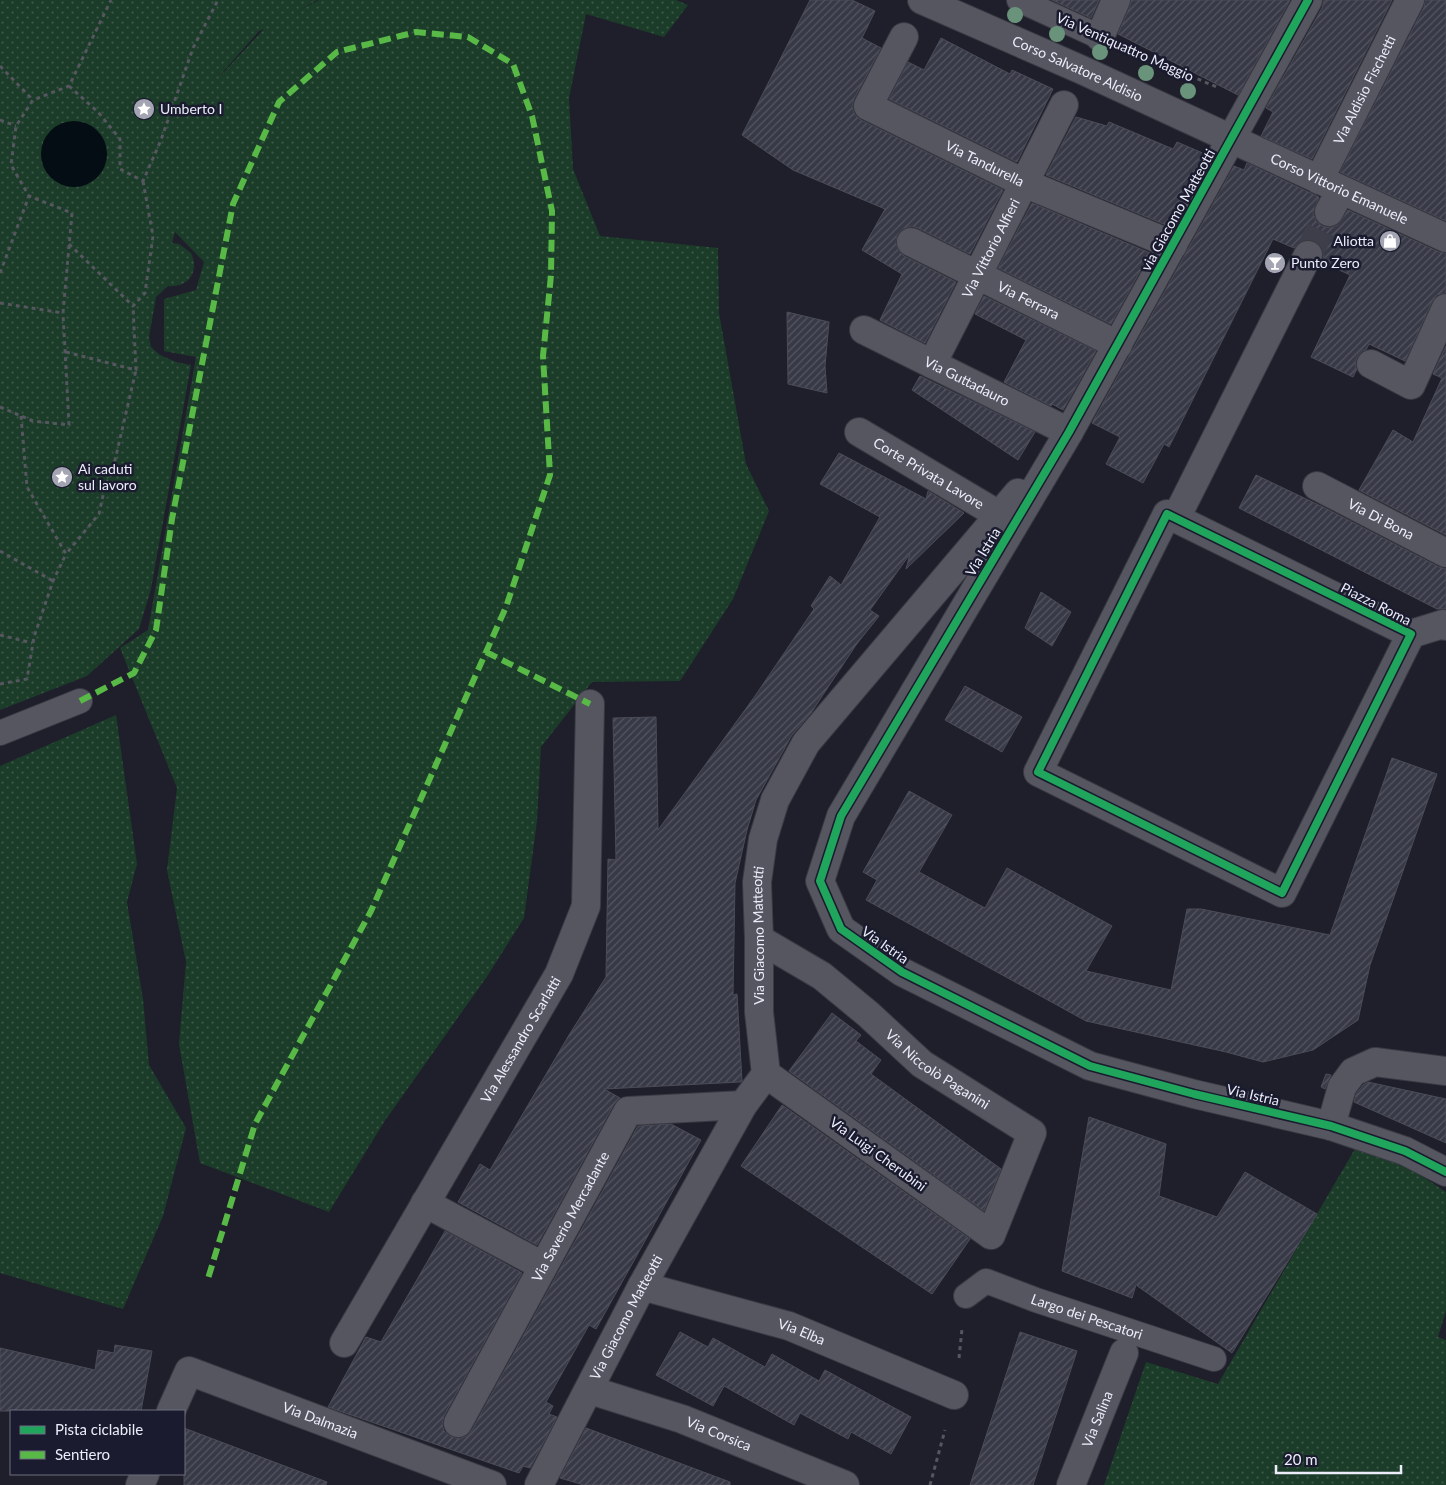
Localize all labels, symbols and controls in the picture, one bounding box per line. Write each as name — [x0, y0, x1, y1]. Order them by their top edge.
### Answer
street label: Via Ventiquattro Maggio — [1054, 8, 1197, 85]
street label: Corso Salvatore Aldisio — [1010, 32, 1146, 105]
street label: Via Aldisio Fischetti — [1329, 32, 1399, 147]
place icon: Umberto I — [132, 97, 156, 121]
place label: Umberto I — [160, 100, 222, 117]
street label: Via Tandurella — [943, 137, 1027, 190]
street label: via Giacomo Matteotti — [1137, 146, 1218, 274]
street label: Corso Vittorio Emanuele — [1268, 149, 1411, 227]
street label: Via Vittorio Alfieri — [958, 195, 1023, 301]
shop icon: Aliotta — [1378, 229, 1402, 253]
place label: Aliotta — [1334, 232, 1374, 249]
bar icon: Punto Zero — [1263, 251, 1287, 275]
place label: Punto Zero — [1291, 254, 1360, 271]
street label: Via Ferrara — [995, 277, 1062, 322]
street label: Via Guttadauro — [922, 352, 1013, 409]
street label: Corte Privata Lavore — [870, 433, 987, 512]
place label: Ai caduti sul lavoro — [78, 460, 137, 493]
place icon: Ai caduti sul lavoro — [50, 465, 74, 489]
street label: Via Di Bona — [1345, 494, 1417, 543]
street label: Via Istria — [961, 524, 1004, 579]
street label: Piazza Roma — [1338, 579, 1414, 629]
street label: Via Giacomo Matteotti — [748, 865, 767, 1005]
street label: Via Istria — [858, 922, 912, 967]
street label: Via Alessandro Scarlatti — [477, 973, 564, 1106]
street label: Via Niccolò Paganini — [882, 1026, 993, 1112]
street label: Via Istria — [1225, 1080, 1281, 1109]
street label: Via Luigi Cherubini — [827, 1113, 930, 1194]
street label: Via Saverio Mercadante — [528, 1148, 612, 1284]
street label: Via Giacomo Matteotti — [586, 1252, 666, 1383]
street label: Largo dei Pescatori — [1029, 1290, 1145, 1343]
street label: Via Elba — [776, 1314, 828, 1348]
street label: Via Salina — [1078, 1388, 1116, 1450]
street label: Via Dalmazia — [280, 1398, 360, 1442]
legend — [10, 1410, 185, 1475]
street label: Via Corsica — [684, 1413, 754, 1454]
text: Pista ciclabile — [55, 1420, 143, 1438]
scale bar — [1276, 1442, 1401, 1474]
text: Sentiero — [55, 1445, 110, 1463]
text: 20 m — [1284, 1450, 1318, 1468]

